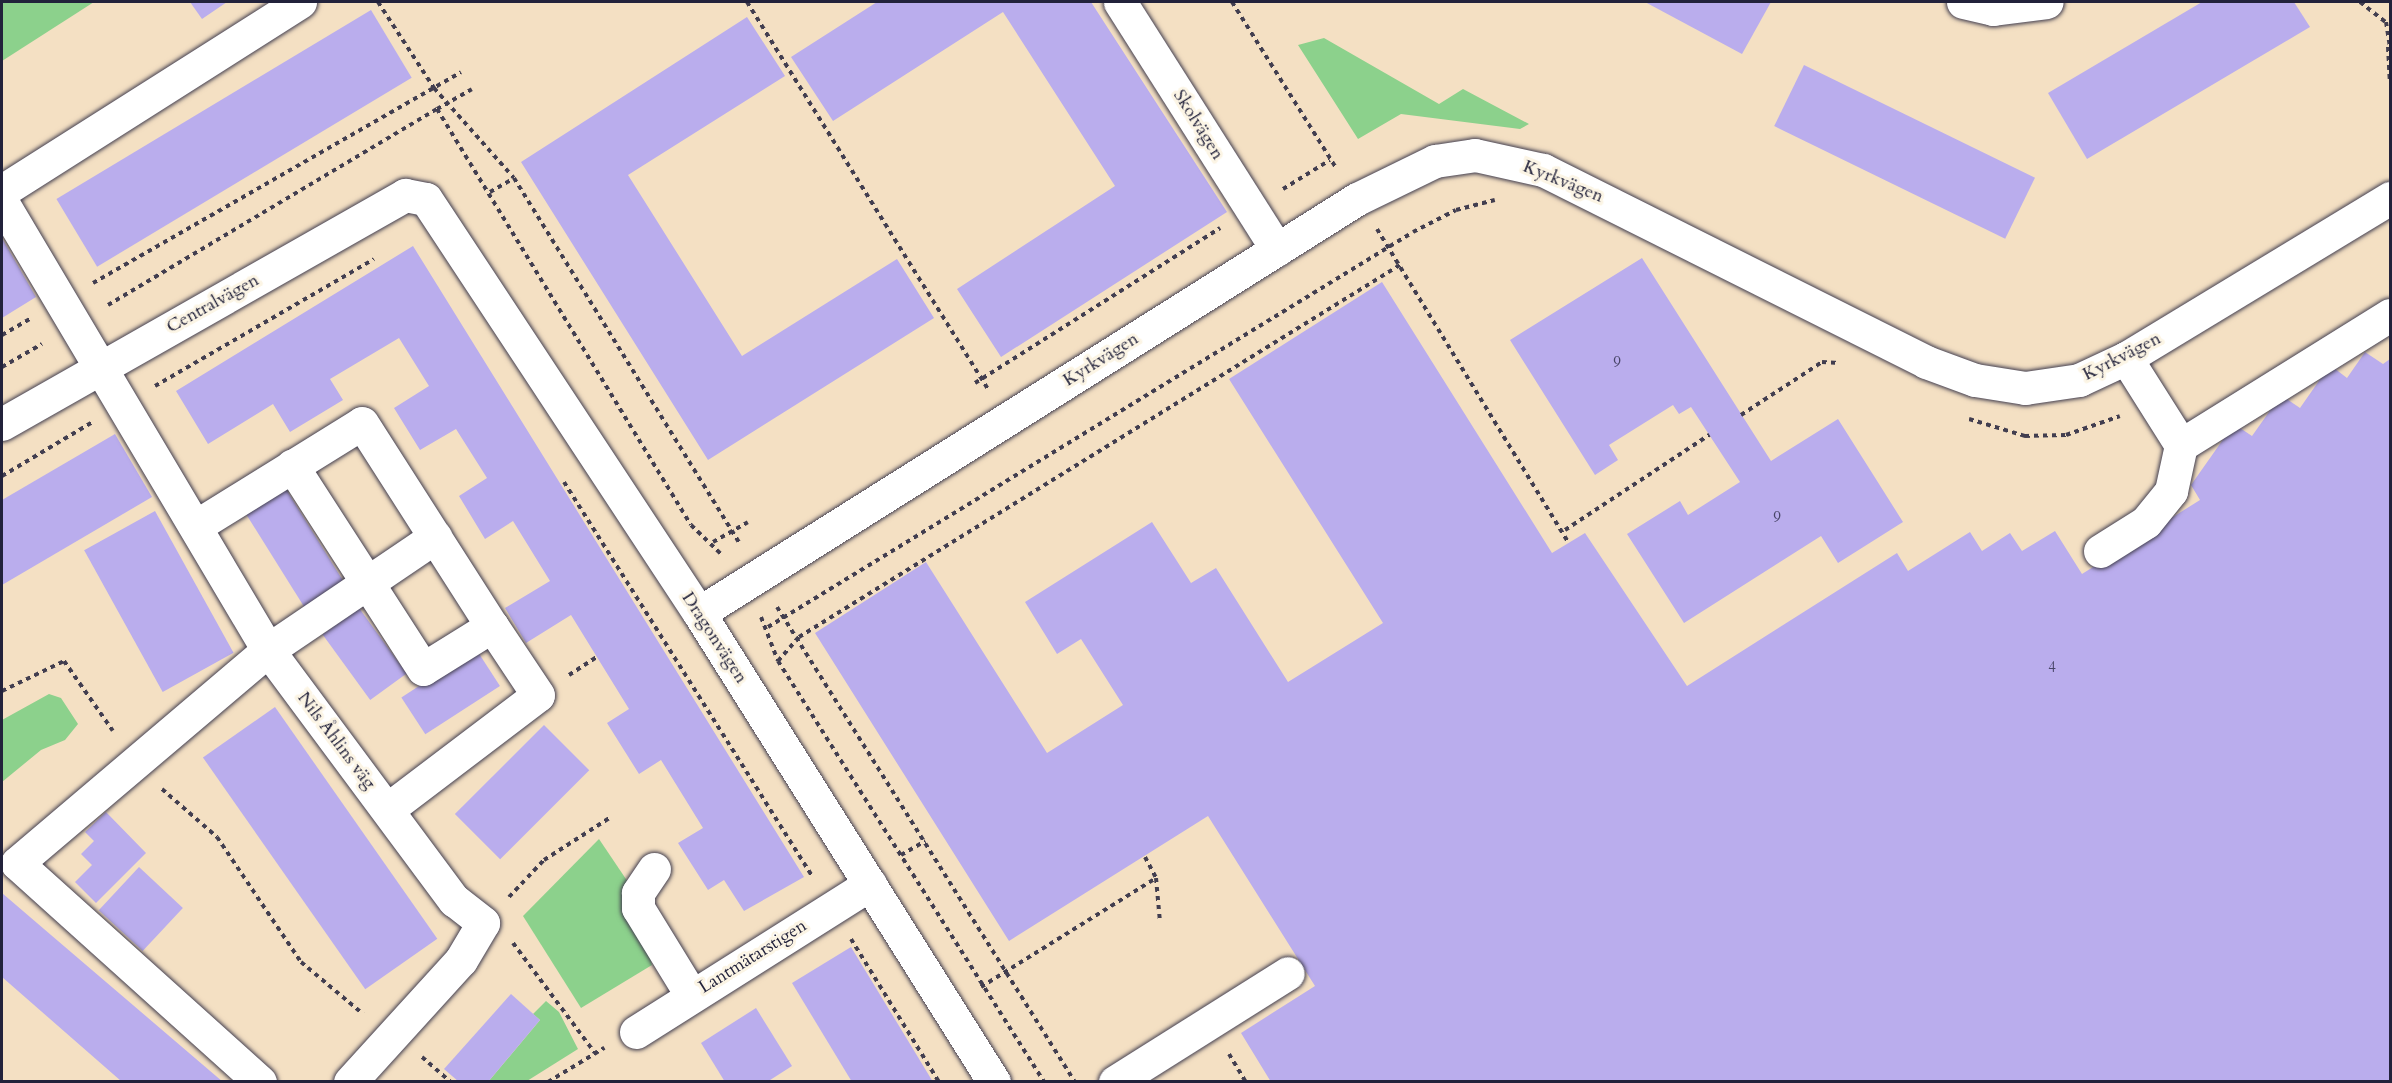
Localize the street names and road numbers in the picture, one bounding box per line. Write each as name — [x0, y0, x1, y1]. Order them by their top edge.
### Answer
street label: Skolvägen — [1168, 86, 1228, 164]
street label: Kyrkvägen — [1520, 156, 1606, 208]
street label: Centralvägen — [163, 270, 263, 338]
street label: Kyrkvägen — [1059, 328, 1143, 392]
street label: Kyrkvägen — [2079, 328, 2165, 386]
street label: Dragonvägen — [676, 588, 752, 688]
street label: Nils Åhlins väg — [292, 688, 380, 794]
street label: Lantmätarstigen — [695, 915, 811, 999]

